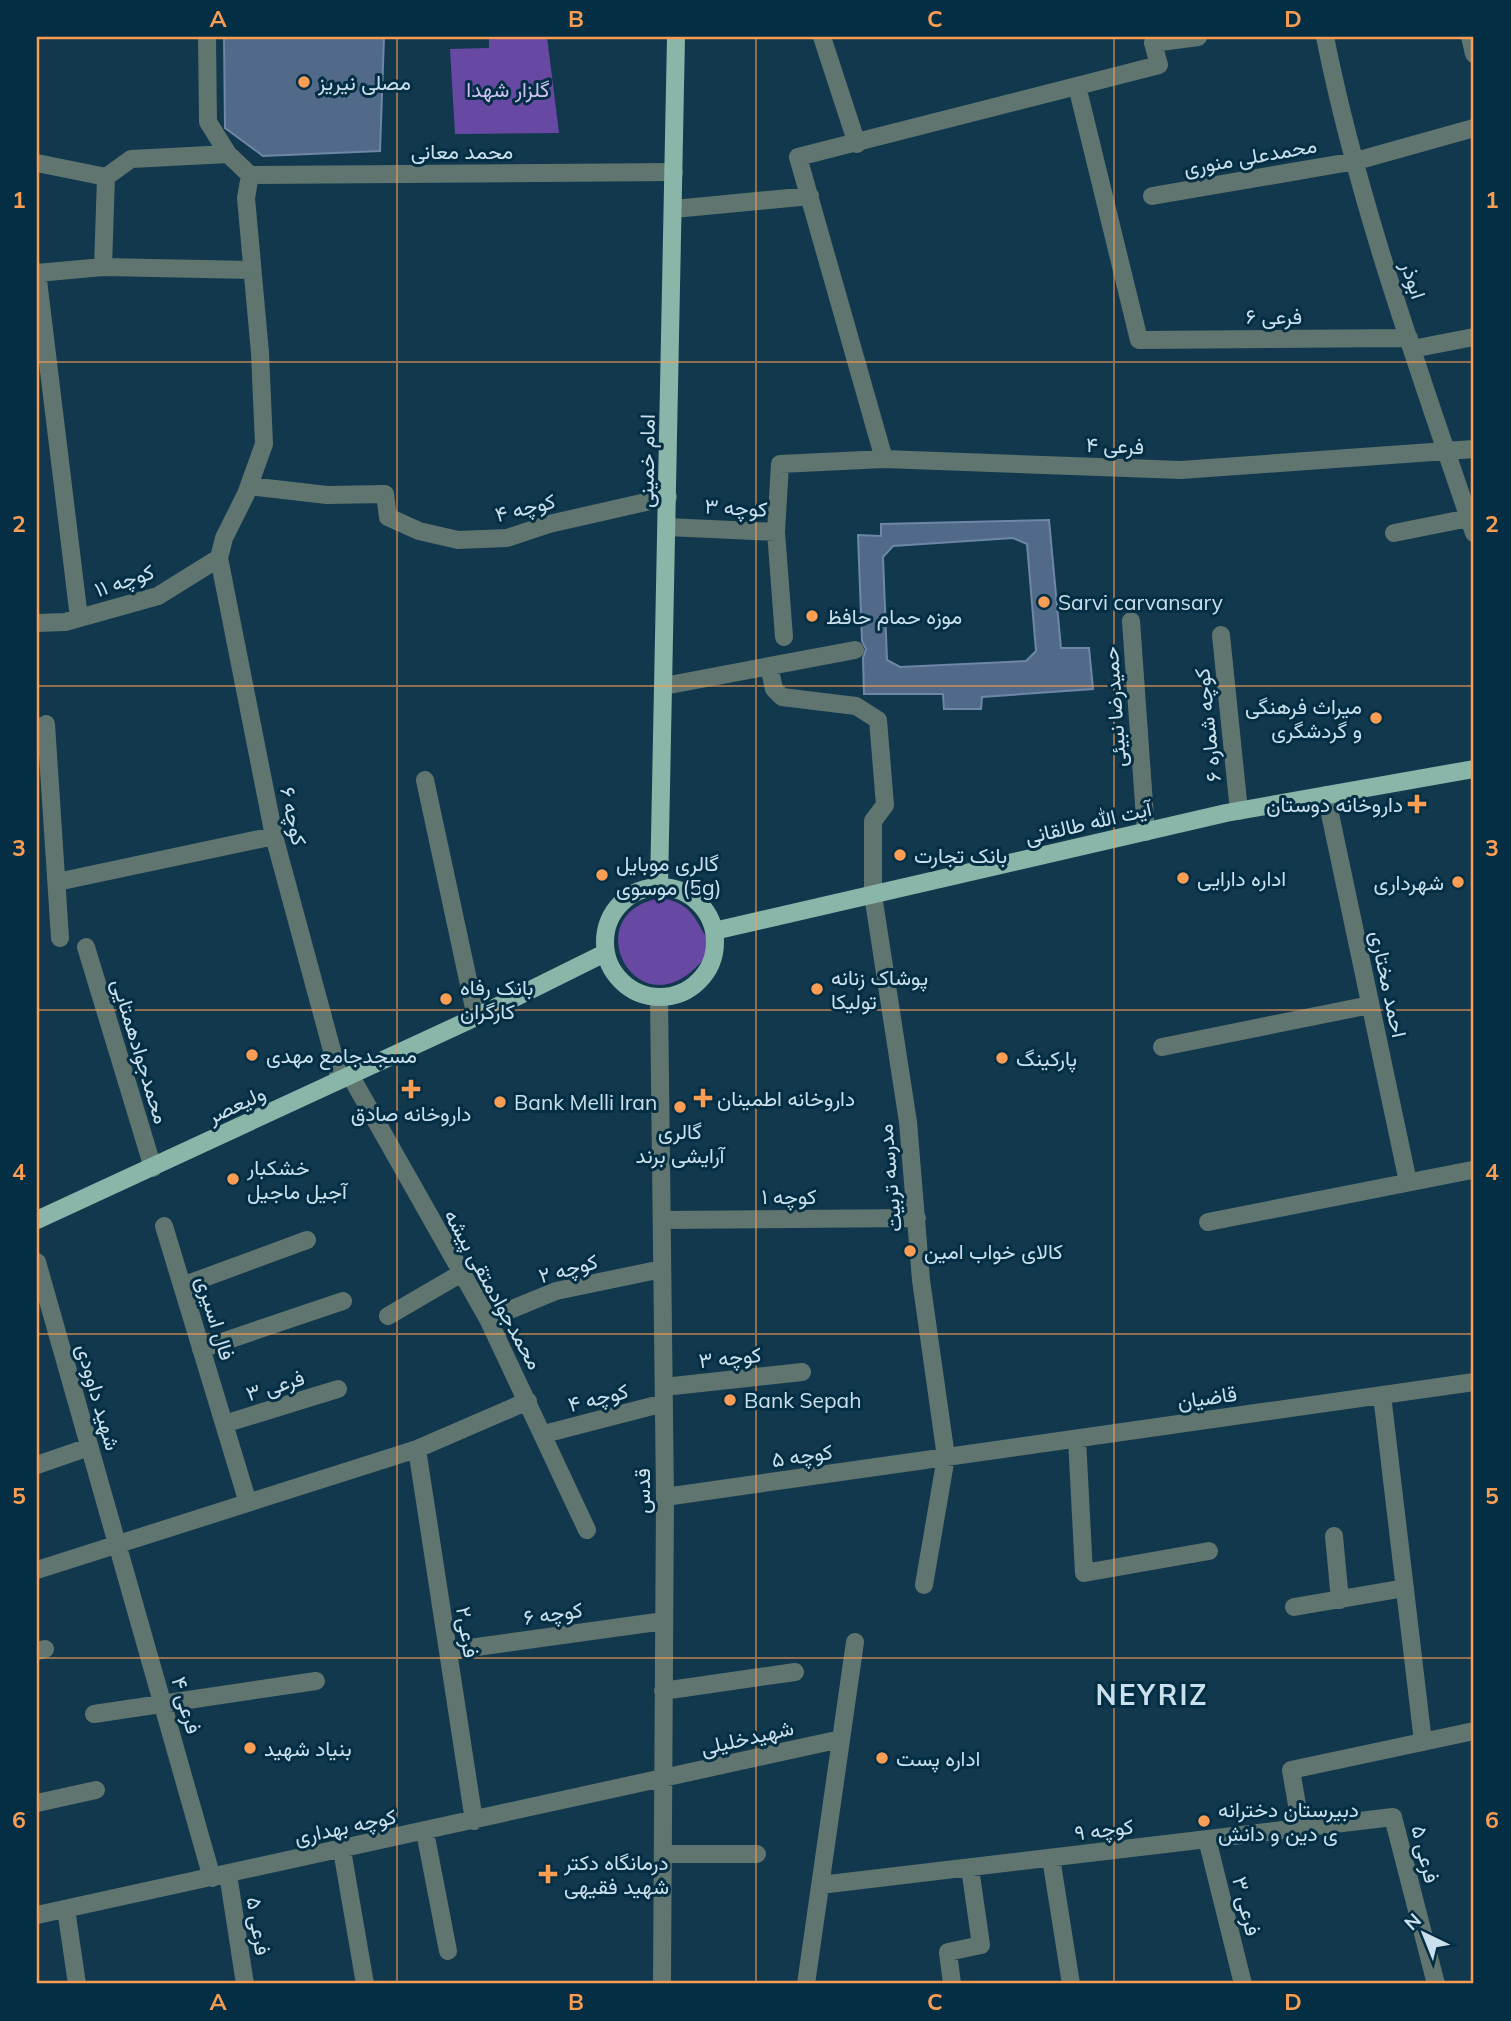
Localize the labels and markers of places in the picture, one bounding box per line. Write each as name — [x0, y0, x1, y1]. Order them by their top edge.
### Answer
place label: مصلی نیریز — [317, 69, 411, 96]
marker: مصلی نیریز — [296, 74, 312, 90]
place label: Sarvi carvansary — [1058, 589, 1223, 615]
marker: Sarvi carvansary — [1036, 594, 1052, 610]
place label: موزه حمام حافظ — [826, 603, 962, 631]
marker: موزه حمام حافظ — [804, 608, 820, 624]
place label: میراث فرهنگی و گردشگری — [1245, 693, 1362, 744]
marker: میراث فرهنگی و گردشگری — [1368, 710, 1384, 726]
place label: داروخانه دوستان — [1266, 791, 1403, 818]
marker: داروخانه دوستان — [1409, 796, 1425, 812]
place label: بانک تجارت — [914, 842, 1007, 869]
marker: بانک تجارت — [892, 847, 908, 863]
place label: گالری موبایل موسوی (5g) — [616, 850, 721, 901]
place label: اداره دارایی — [1197, 865, 1286, 892]
marker: گالری موبایل موسوی (5g) — [594, 867, 610, 883]
place label: شهرداری — [1374, 869, 1444, 896]
marker: اداره دارایی — [1175, 870, 1191, 886]
marker: شهرداری — [1450, 874, 1466, 890]
place label: پوشاک زنانه تولیکا — [831, 964, 928, 1015]
place label: بانک رفاه کارگران — [460, 974, 534, 1025]
marker: پوشاک زنانه تولیکا — [809, 981, 825, 997]
marker: بانک رفاه کارگران — [438, 991, 454, 1007]
place label: مسجدجامع مهدی — [266, 1042, 417, 1070]
place label: پارکینگ — [1016, 1045, 1077, 1073]
marker: مسجدجامع مهدی — [244, 1047, 260, 1063]
marker: پارکینگ — [994, 1050, 1010, 1066]
marker: داروخانه صادق — [403, 1081, 419, 1097]
place label: داروخانه اطمینان — [717, 1085, 855, 1112]
place label: Bank Melli Iran — [514, 1089, 657, 1115]
marker: داروخانه اطمینان — [695, 1090, 711, 1106]
marker: Bank Melli Iran — [492, 1094, 508, 1110]
marker: گالری آرایشی برند — [672, 1099, 688, 1115]
place label: داروخانه صادق — [351, 1100, 471, 1127]
place label: گالری آرایشی برند — [636, 1118, 727, 1169]
place label: خشکبار آجیل ماجیل — [246, 1154, 349, 1204]
marker: خشکبار آجیل ماجیل — [225, 1171, 241, 1187]
place label: کالای خواب امین — [924, 1238, 1063, 1265]
marker: کالای خواب امین — [902, 1243, 918, 1259]
place label: Bank Sepah — [744, 1387, 862, 1413]
marker: Bank Sepah — [722, 1392, 738, 1408]
place label: بنیاد شهید — [264, 1735, 352, 1762]
marker: بنیاد شهید — [242, 1740, 258, 1756]
place label: اداره پست — [896, 1745, 980, 1773]
marker: اداره پست — [874, 1750, 890, 1766]
place label: دبیرستان دخترانه ی دین و دانش — [1218, 1796, 1359, 1847]
marker: دبیرستان دخترانه ی دین و دانش — [1196, 1813, 1212, 1829]
place label: درمانگاه دکتر شهید فقیهی — [563, 1849, 669, 1900]
marker: درمانگاه دکتر شهید فقیهی — [538, 1864, 558, 1884]

